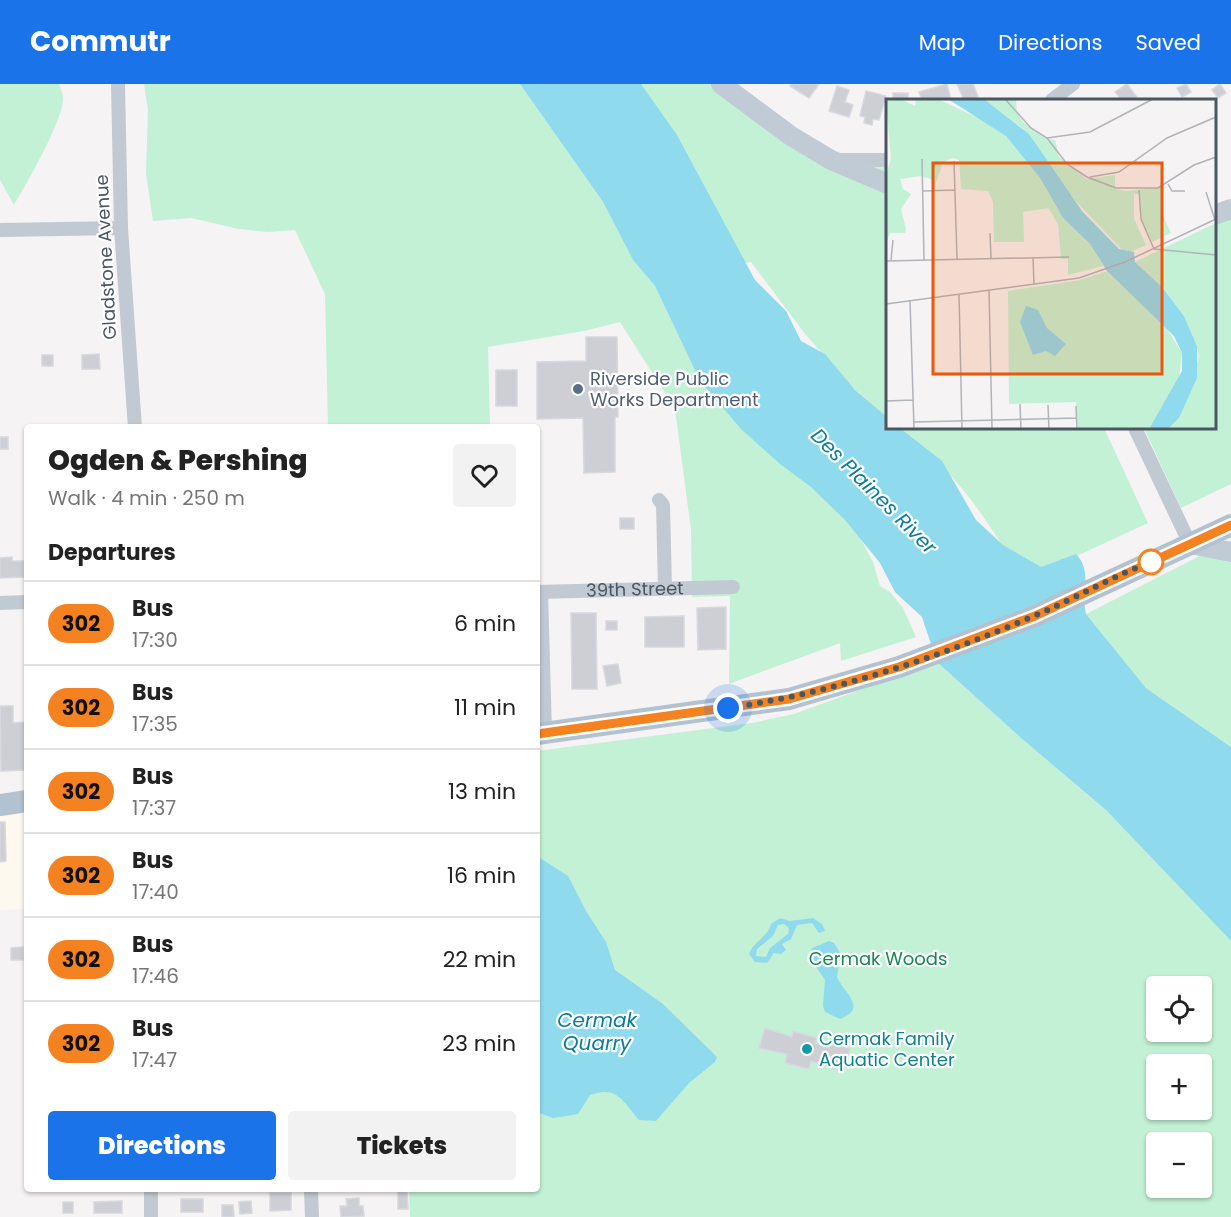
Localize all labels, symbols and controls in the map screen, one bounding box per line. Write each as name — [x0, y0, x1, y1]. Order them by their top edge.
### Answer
text: Commutr — [30, 22, 171, 61]
text: Map — [919, 28, 965, 57]
text: Directions — [998, 28, 1102, 57]
text: Saved — [1135, 28, 1201, 57]
inset map — [886, 99, 1216, 429]
street label: Gladstone Avenue — [89, 174, 122, 340]
place label: Riverside Public Works Department — [590, 366, 759, 412]
marker: Riverside Public Works Department — [571, 382, 585, 396]
water label: Des Plaines River — [805, 422, 944, 561]
text: Ogden & Pershing — [48, 441, 308, 480]
button: heart — [453, 444, 516, 507]
text: Walk · 4 min · 250 m — [48, 484, 245, 512]
text: Departures — [48, 537, 176, 568]
unlabelled marker — [1138, 549, 1164, 575]
street label: 39th Street — [586, 575, 684, 603]
text: Bus — [132, 593, 174, 624]
text: 6 min — [454, 608, 516, 639]
text: 302 — [62, 609, 100, 638]
text: 17:30 — [132, 626, 178, 654]
text: Bus — [132, 677, 174, 708]
text: 11 min — [454, 692, 516, 723]
text: 302 — [62, 693, 100, 722]
your location — [713, 693, 743, 723]
text: 17:35 — [132, 710, 178, 738]
text: Bus — [132, 761, 174, 792]
text: 13 min — [448, 776, 516, 807]
text: 302 — [62, 777, 100, 806]
text: 17:37 — [132, 794, 176, 822]
text: Bus — [132, 845, 174, 876]
text: 16 min — [447, 860, 516, 891]
text: 302 — [62, 861, 100, 890]
text: 17:40 — [132, 878, 179, 906]
text: Bus — [132, 929, 174, 960]
text: 22 min — [443, 944, 516, 975]
text: 302 — [62, 945, 100, 974]
park label: Cermak Woods — [809, 946, 947, 971]
text: 17:46 — [132, 962, 179, 990]
map controls — [1146, 976, 1212, 1198]
button: locate — [1146, 976, 1212, 1042]
water label: Cermak Quarry — [557, 1006, 639, 1057]
text: Bus — [132, 1013, 174, 1044]
place label: Cermak Family Aquatic Center — [819, 1026, 955, 1072]
text: 23 min — [442, 1028, 516, 1059]
text: 302 — [62, 1029, 100, 1058]
marker: Cermak Family Aquatic Center — [800, 1042, 814, 1056]
text: 17:47 — [132, 1046, 177, 1074]
button: + — [1146, 1054, 1212, 1120]
button: Directions — [48, 1111, 276, 1180]
button: Tickets — [288, 1111, 516, 1180]
button: − — [1146, 1132, 1212, 1198]

